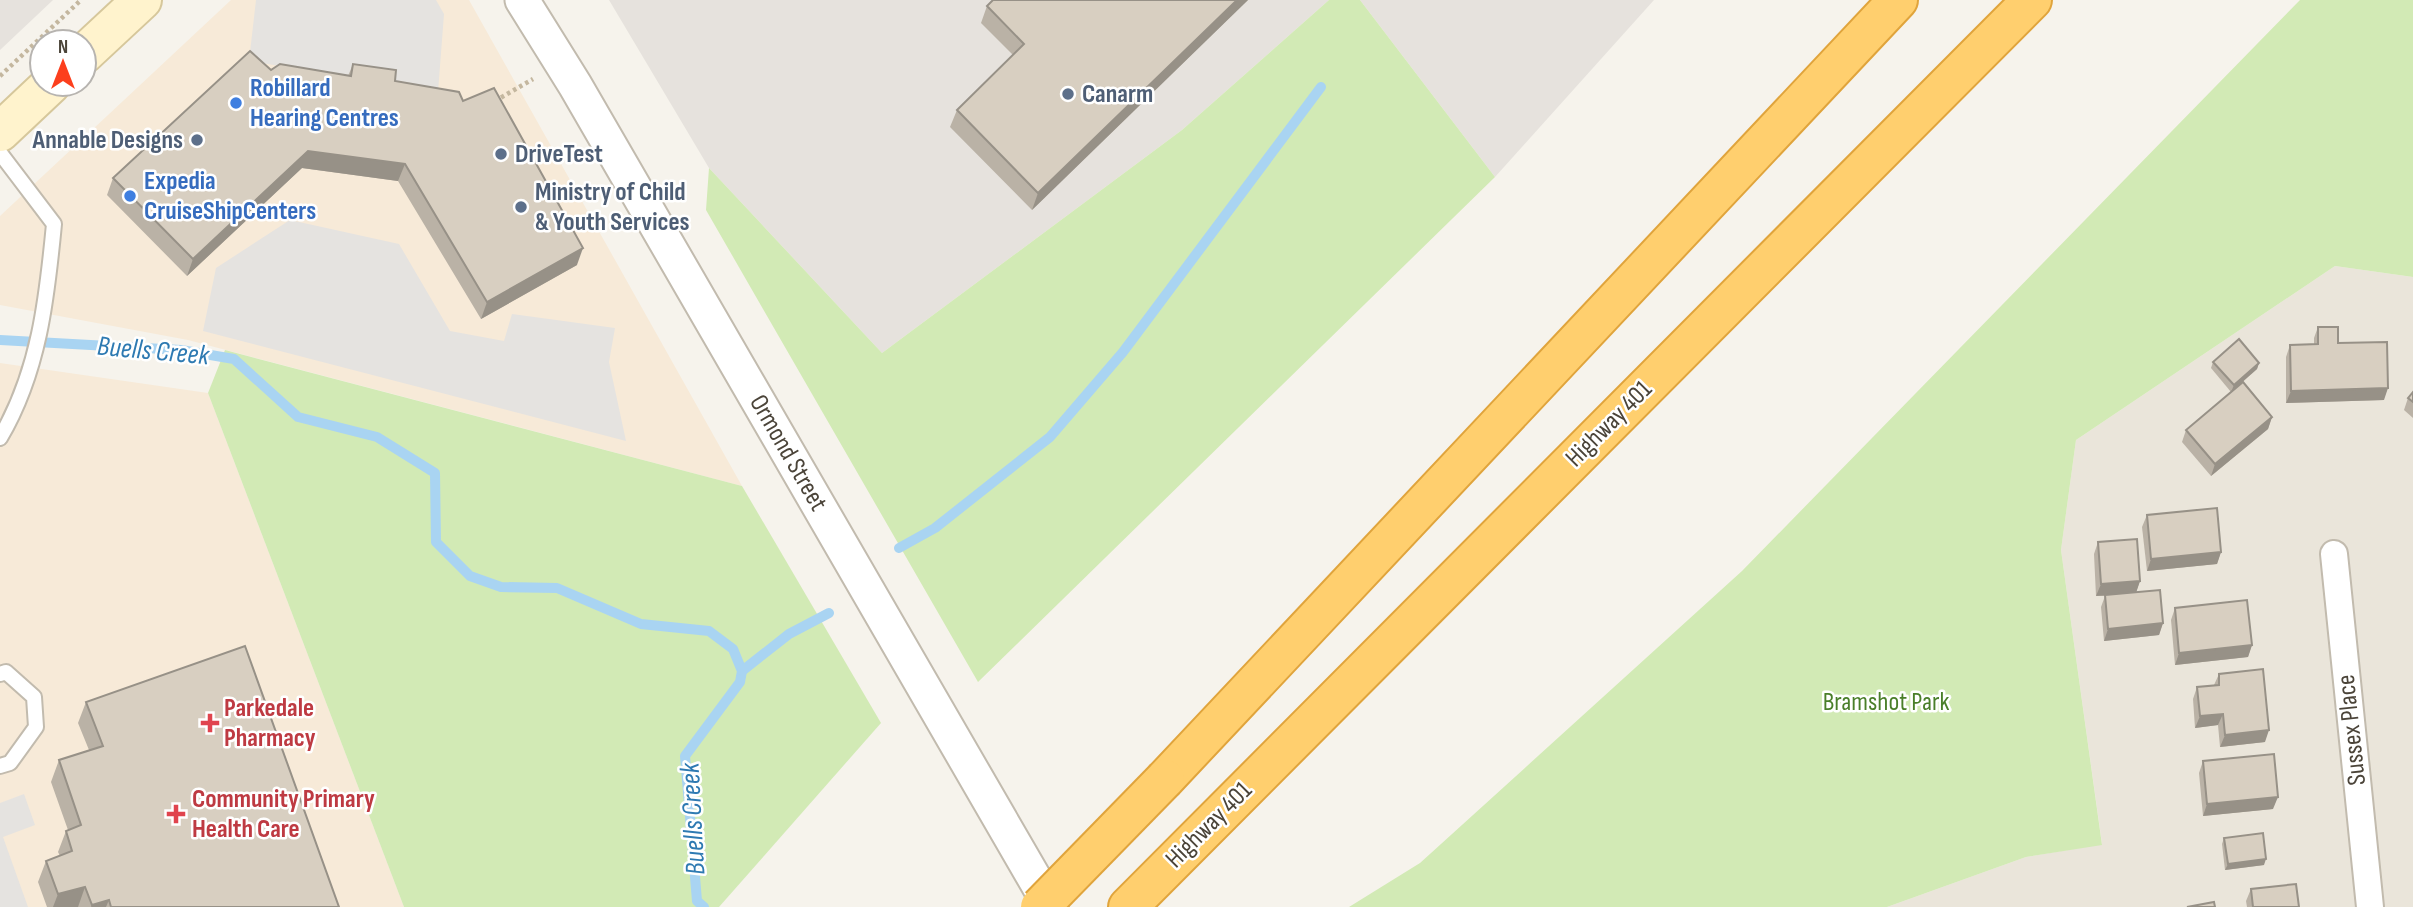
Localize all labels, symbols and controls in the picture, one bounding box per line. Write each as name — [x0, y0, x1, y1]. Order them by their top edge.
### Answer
north arrow — [28, 28, 98, 98]
text: N — [58, 36, 68, 59]
place label: Robillard Hearing Centres — [250, 73, 399, 134]
place label: Canarm — [1082, 79, 1153, 110]
marker: Canarm — [1060, 86, 1076, 102]
marker: Robillard Hearing Centres — [228, 95, 244, 111]
place label: Annable Designs — [31, 125, 183, 156]
marker: Annable Designs — [189, 132, 205, 148]
place label: DriveTest — [515, 139, 603, 170]
marker: DriveTest — [493, 146, 509, 162]
place label: Expedia CruiseShipCenters — [144, 166, 316, 227]
place label: Ministry of Child & Youth Services — [535, 177, 689, 238]
marker: Expedia CruiseShipCenters — [122, 188, 138, 204]
marker: Ministry of Child & Youth Services — [513, 199, 529, 215]
water label: Buells Creek — [96, 330, 212, 372]
street label: Highway 401 — [1559, 374, 1659, 474]
street label: Ormond Street — [742, 390, 834, 517]
street label: Sussex Place — [2331, 673, 2373, 787]
park label: Bramshot Park — [1823, 687, 1949, 718]
place label: Parkedale Pharmacy — [224, 693, 316, 754]
marker: Parkedale Pharmacy — [202, 715, 218, 731]
water label: Buells Creek — [674, 761, 712, 876]
street label: Highway 401 — [1159, 775, 1259, 875]
place label: Community Primary Health Care — [192, 784, 375, 845]
marker: Community Primary Health Care — [166, 804, 186, 824]

